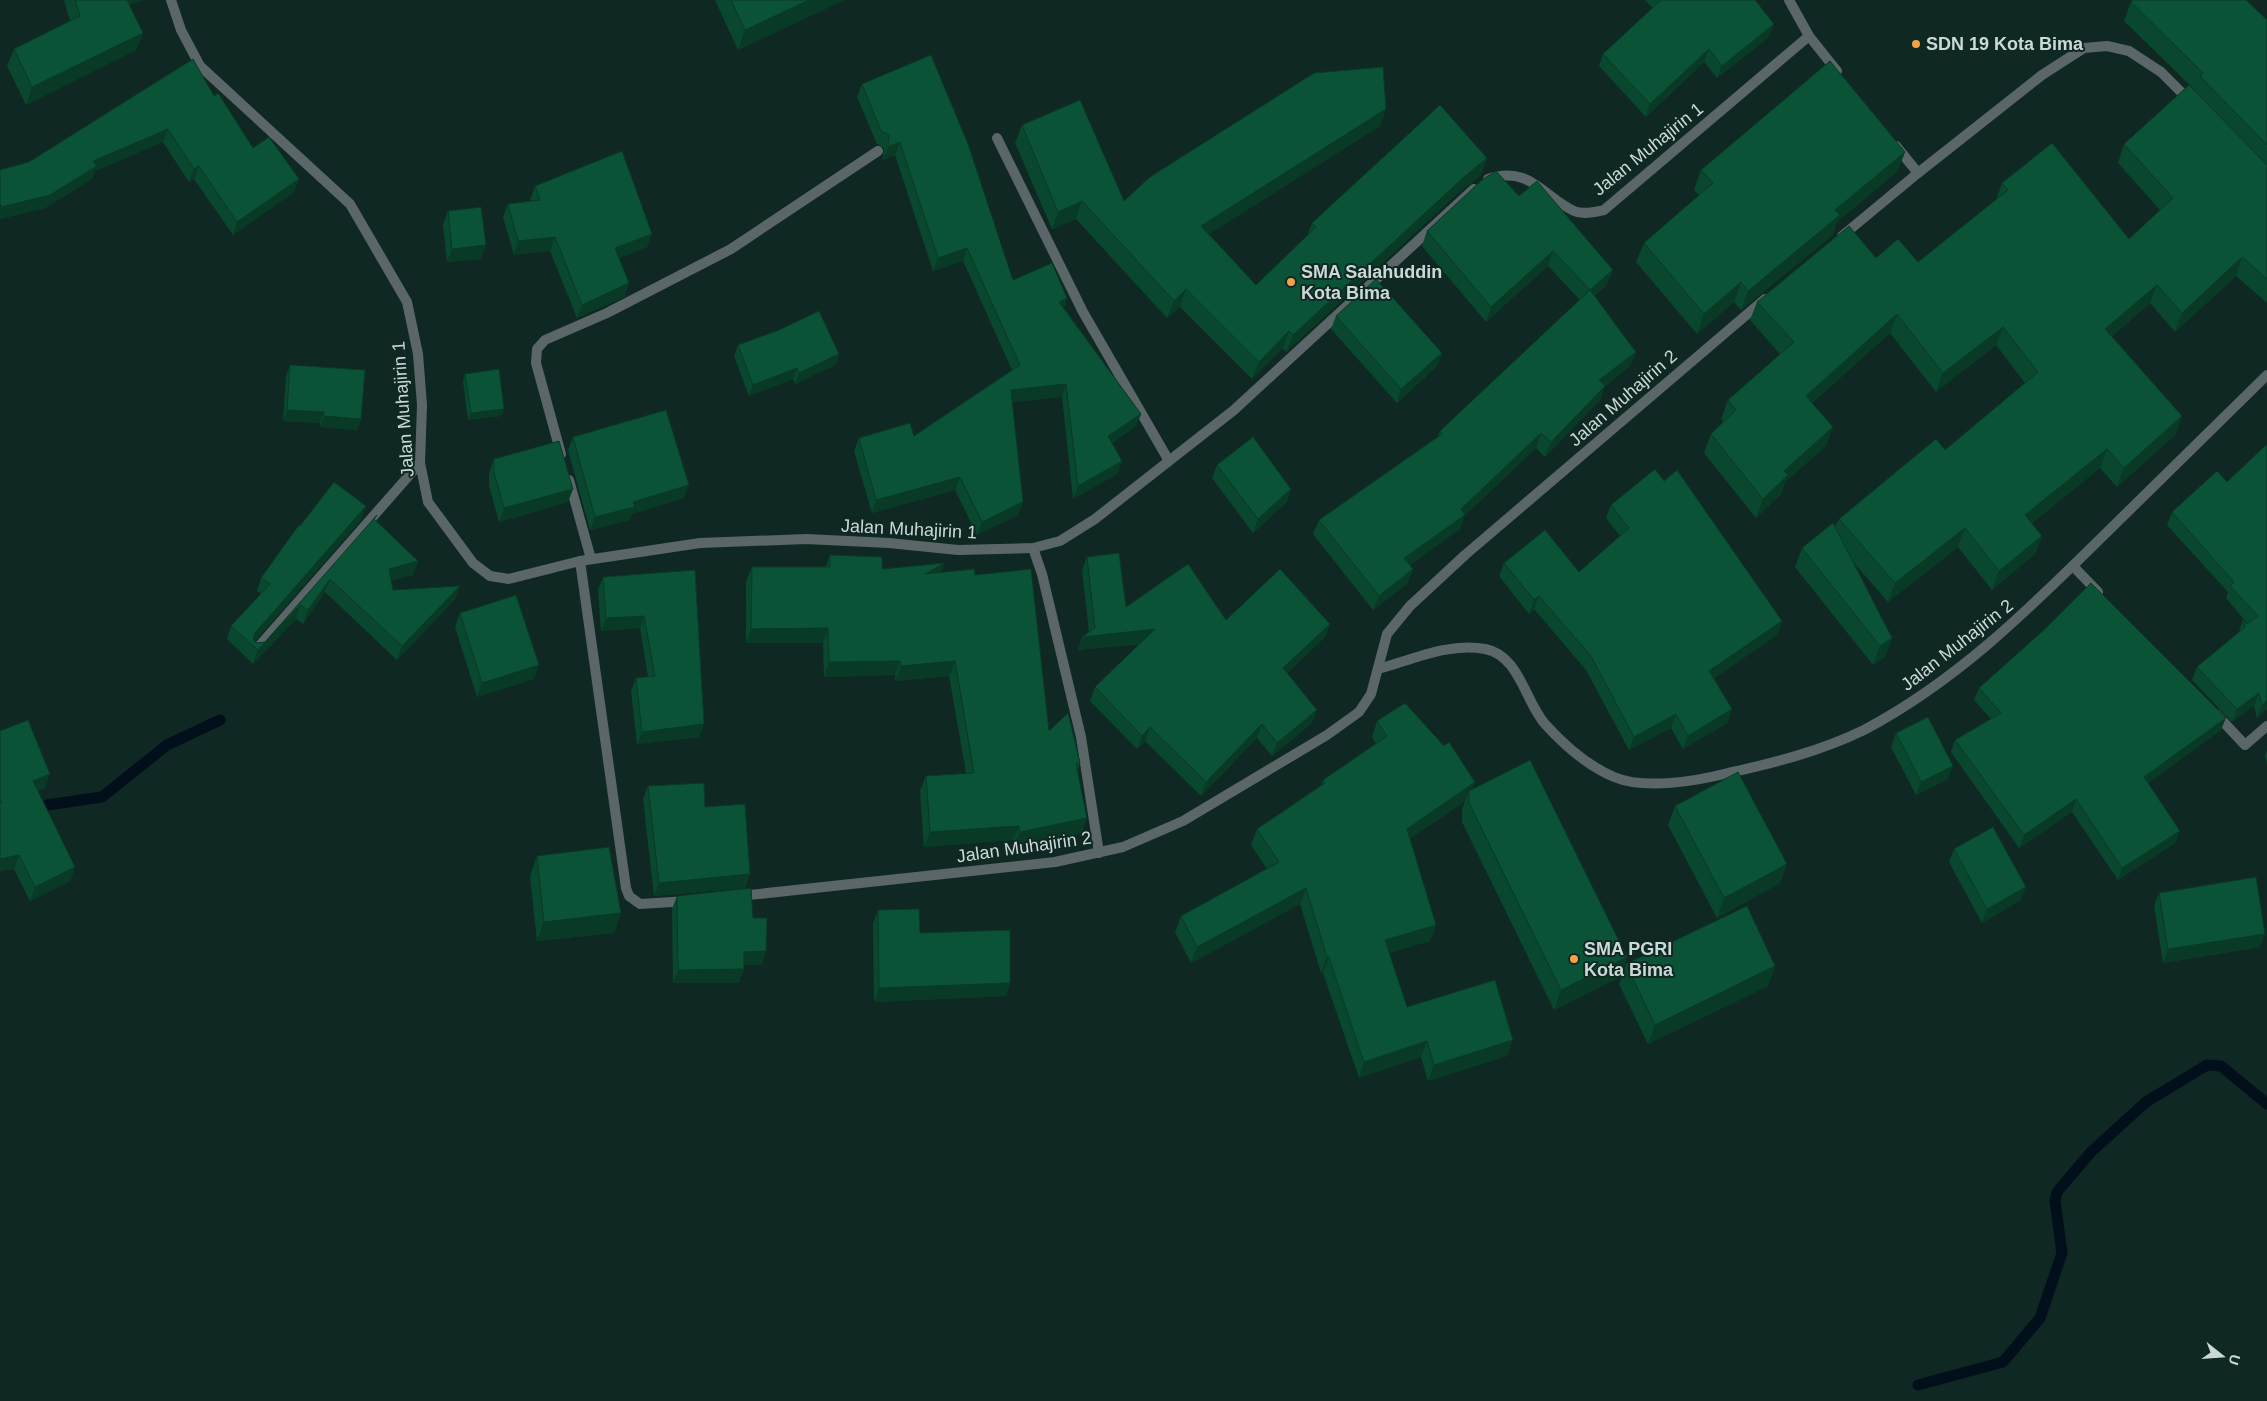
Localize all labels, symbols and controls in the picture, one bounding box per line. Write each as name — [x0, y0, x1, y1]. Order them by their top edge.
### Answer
place label: SDN 19 Kota Bima — [1926, 34, 2084, 54]
marker: SDN 19 Kota Bima — [1910, 38, 1922, 50]
street label: Jalan Muhajirin 1 — [1589, 98, 1707, 200]
place label: SMA Salahuddin Kota Bima — [1301, 262, 1442, 303]
marker: SMA Salahuddin Kota Bima — [1285, 276, 1297, 288]
street label: Jalan Muhajirin 1 — [388, 340, 418, 478]
street label: Jalan Muhajirin 2 — [1565, 346, 1681, 450]
street label: Jalan Muhajirin 1 — [841, 515, 977, 543]
street label: Jalan Muhajirin 2 — [1897, 595, 2017, 695]
street label: Jalan Muhajirin 2 — [955, 828, 1093, 866]
place label: SMA PGRI Kota Bima — [1584, 939, 1674, 980]
marker: SMA PGRI Kota Bima — [1568, 953, 1580, 965]
north arrow — [2197, 1331, 2247, 1381]
text: U — [2225, 1353, 2244, 1367]

